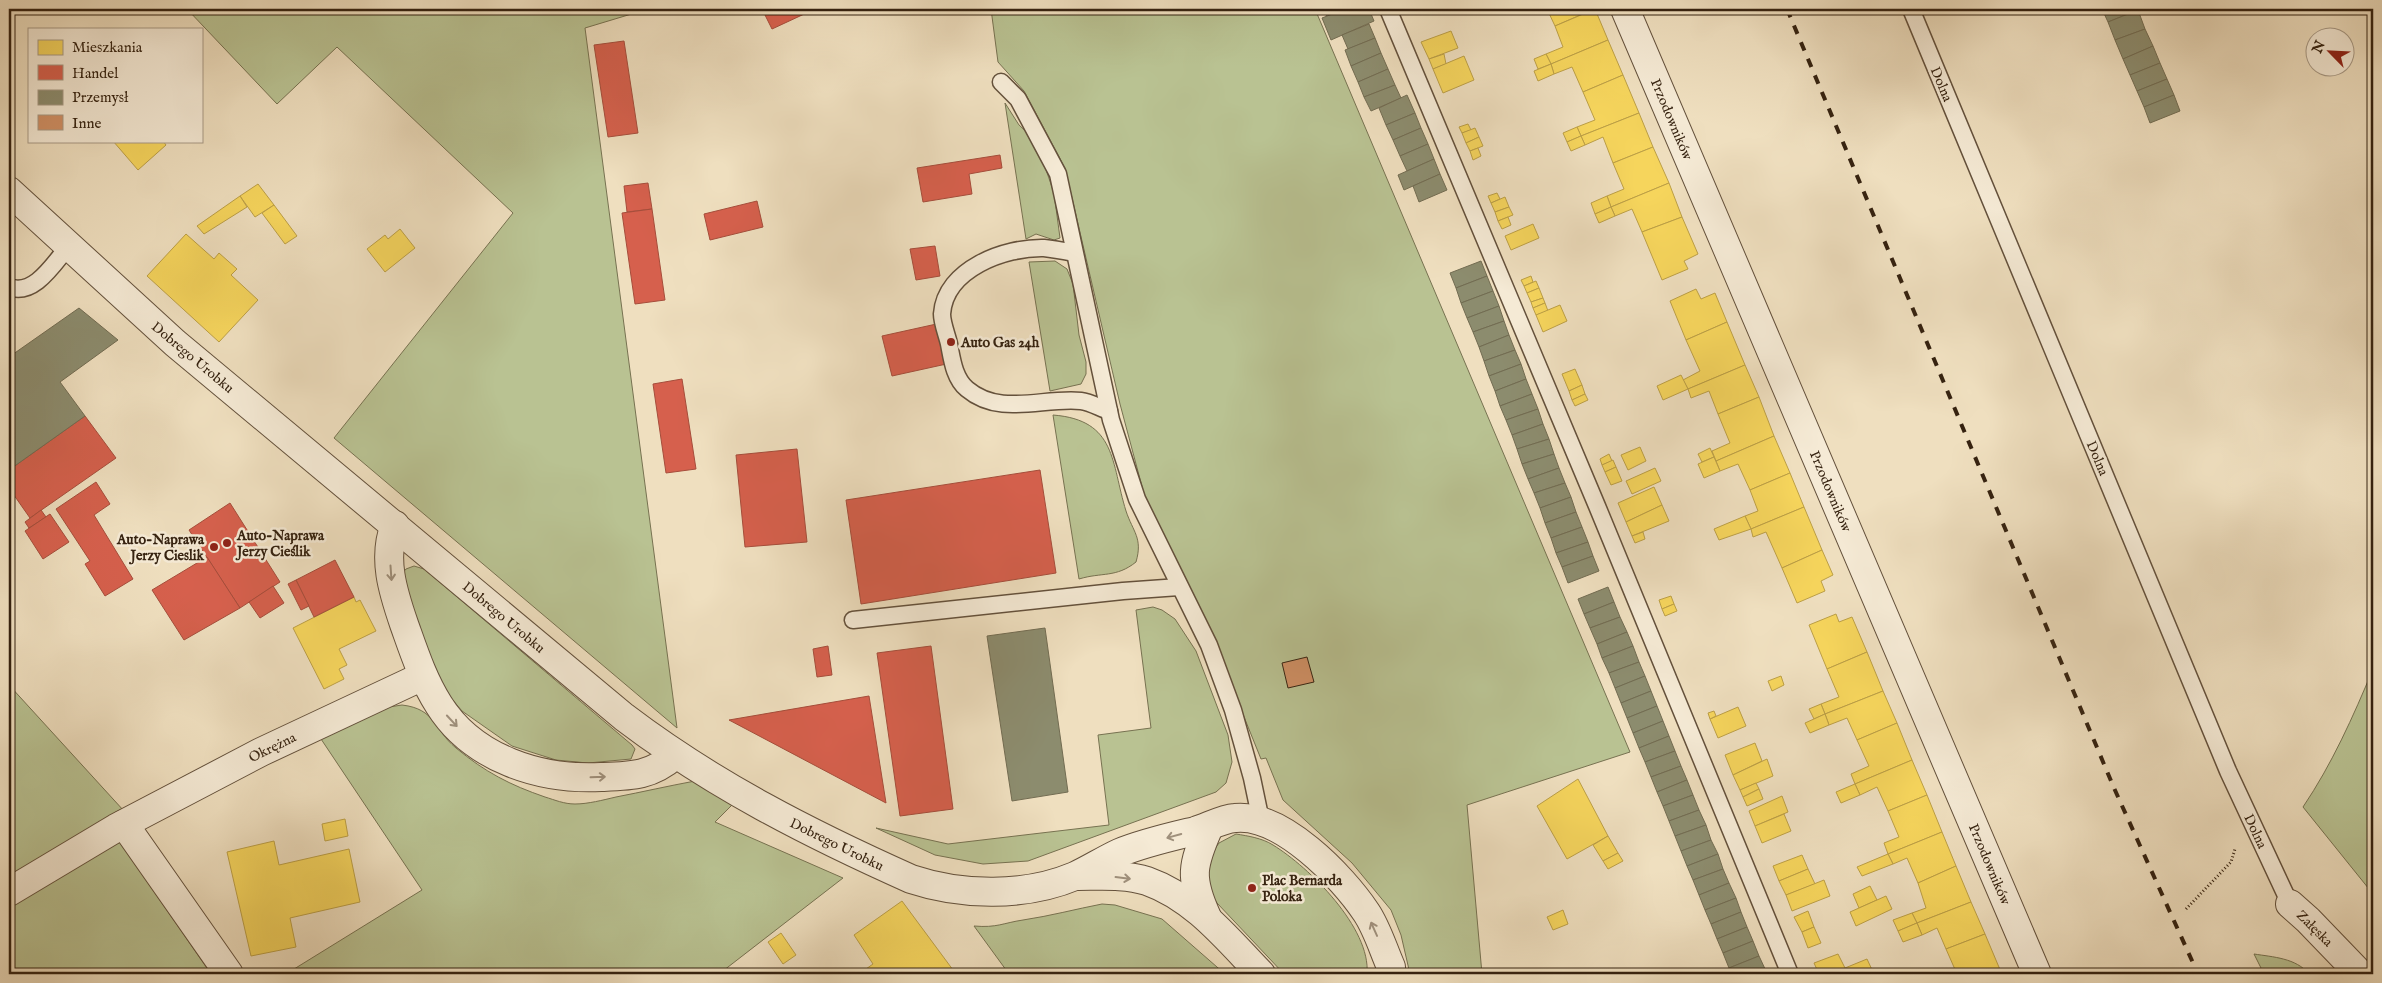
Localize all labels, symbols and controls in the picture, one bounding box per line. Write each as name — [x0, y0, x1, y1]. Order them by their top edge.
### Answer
legend — [28, 28, 202, 142]
north arrow — [2304, 28, 2354, 78]
text: Mieszkania — [72, 38, 143, 57]
text: N — [2308, 38, 2330, 57]
text: Handel — [72, 64, 119, 83]
street label: Dolna — [1926, 64, 1957, 105]
street label: Przodowników — [1646, 76, 1697, 163]
text: Przemysł — [72, 88, 129, 107]
text: Inne — [72, 114, 101, 133]
street label: Dobrego Urobku — [147, 318, 237, 398]
place label: Auto Gas 24h — [960, 334, 1040, 352]
marker: Auto Gas 24h — [945, 336, 957, 348]
street label: Dolna — [2082, 438, 2113, 479]
street label: Przodowników — [1805, 448, 1856, 535]
place label: Auto-Naprawa Jerzy Cieślik — [235, 527, 325, 561]
place label: Auto-Naprawa Jerzy Cieslik — [116, 531, 205, 565]
marker: Auto-Naprawa Jerzy Cieślik — [221, 537, 233, 549]
marker: Auto-Naprawa Jerzy Cieslik — [208, 541, 220, 553]
one-way arrow — [386, 564, 395, 580]
street label: Dobrego Urobku — [458, 578, 548, 658]
one-way arrow — [446, 715, 458, 727]
street label: Okrężna — [246, 728, 300, 767]
one-way arrow — [590, 773, 606, 782]
street label: Dolna — [2239, 811, 2271, 852]
street label: Dobrego Urobku — [787, 814, 886, 875]
street label: Przodowników — [1964, 821, 2015, 908]
one-way arrow — [1166, 832, 1182, 841]
place label: Plac Bernarda Poloka — [1262, 872, 1343, 906]
one-way arrow — [1115, 873, 1131, 883]
marker: Plac Bernarda Poloka — [1246, 882, 1258, 894]
street label: Załęska — [2292, 907, 2337, 951]
one-way arrow — [1368, 922, 1378, 937]

